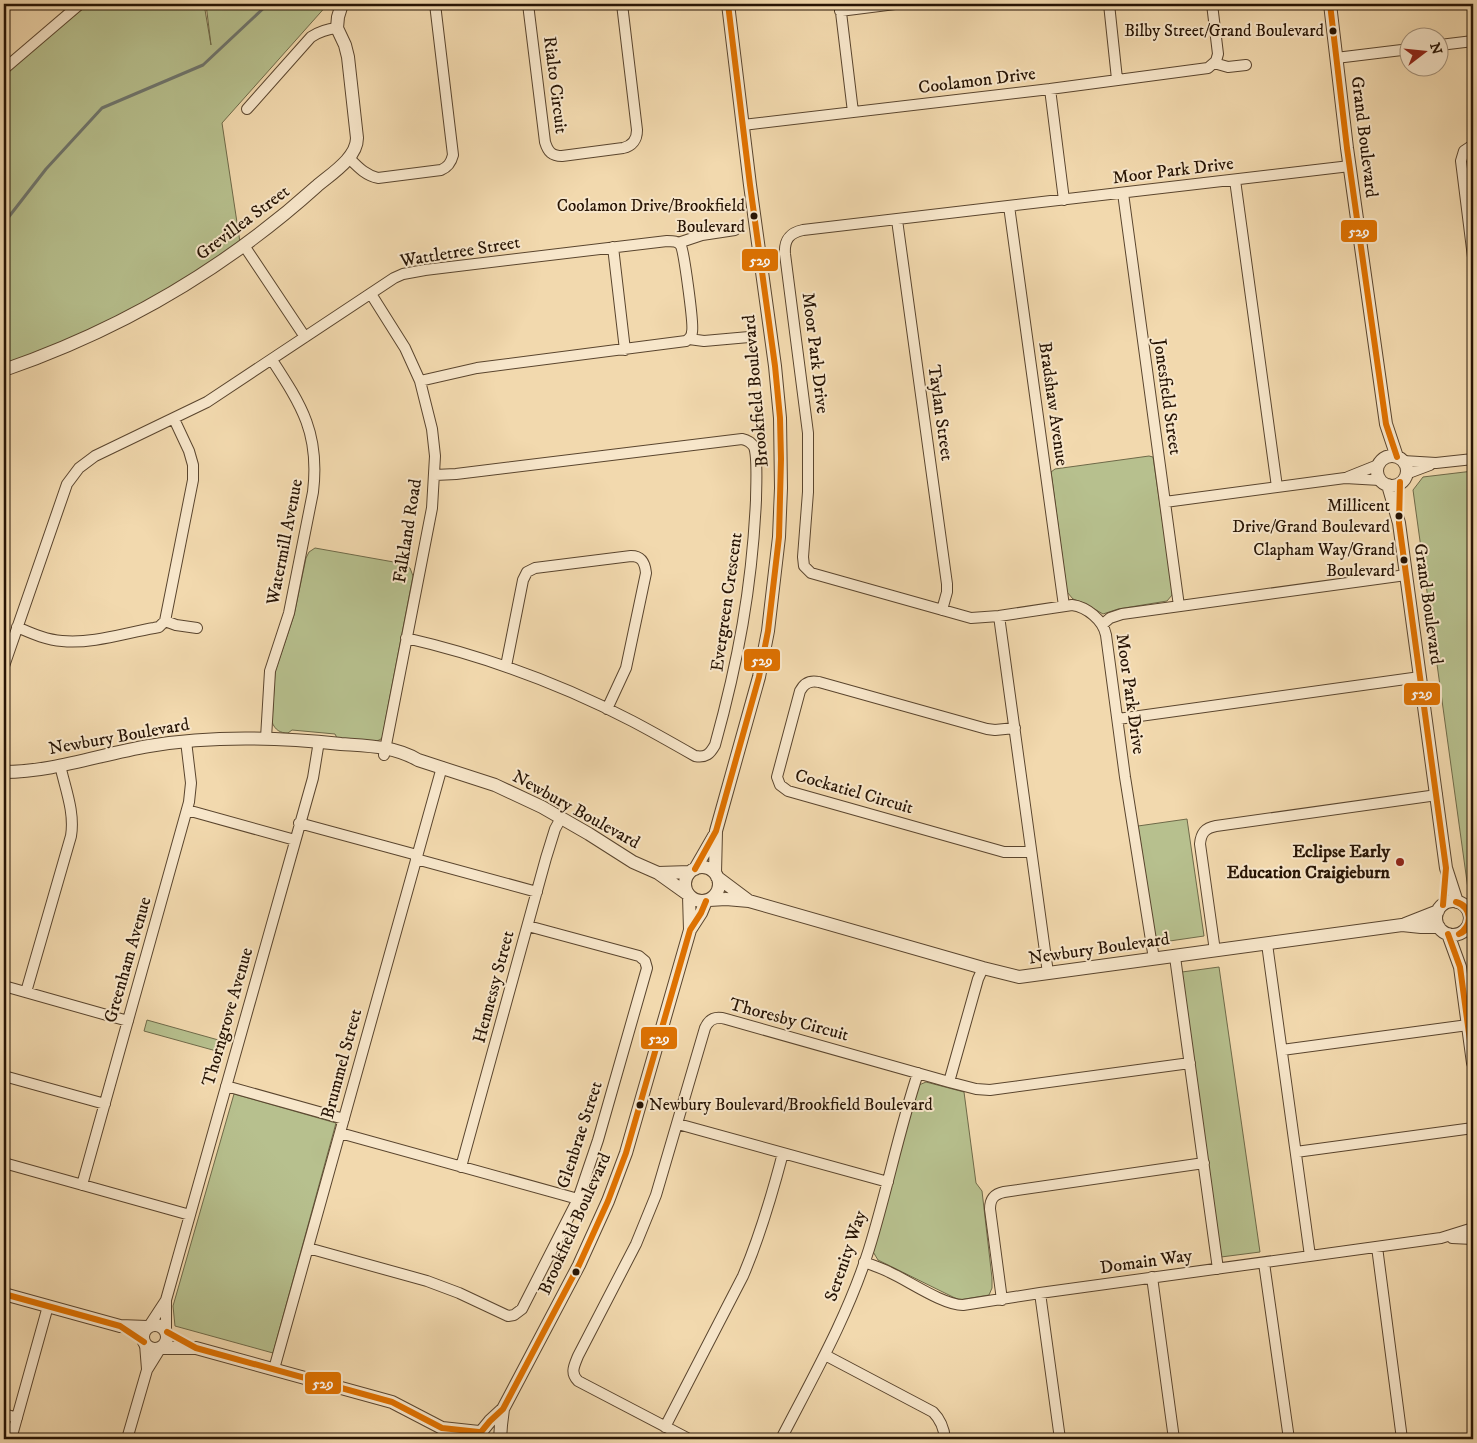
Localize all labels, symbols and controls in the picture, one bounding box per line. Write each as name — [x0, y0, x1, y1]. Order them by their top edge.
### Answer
place label: Bilby Street/Grand Boulevard — [1124, 20, 1325, 42]
marker: Bilby Street/Grand Boulevard — [1328, 26, 1338, 36]
north arrow — [1400, 28, 1450, 78]
street label: Rialto Circuit — [538, 35, 572, 135]
text: N — [1425, 41, 1446, 57]
street label: Coolamon Drive — [917, 63, 1037, 99]
street label: Grand Boulevard — [1346, 75, 1382, 199]
street label: Moor Park Drive — [1111, 153, 1235, 189]
street label: Grevillea Street — [192, 180, 294, 265]
place label: Coolamon Drive/Brookfield Boulevard — [557, 195, 746, 238]
marker: Coolamon Drive/Brookfield Boulevard — [749, 211, 759, 221]
line badge: 529 — [1340, 219, 1378, 243]
text: 529 — [1348, 223, 1369, 241]
street label: Wattletree Street — [397, 232, 522, 273]
line badge: 529 — [741, 248, 779, 272]
text: 529 — [749, 252, 770, 270]
street label: Moor Park Drive — [797, 291, 833, 415]
street label: Brookfield Boulevard — [738, 314, 774, 468]
street label: Jonesfield Street — [1148, 336, 1186, 457]
street label: Bradshaw Avenue — [1033, 341, 1073, 467]
street label: Taylan Street — [922, 364, 958, 463]
street label: Watermill Avenue — [262, 477, 308, 608]
street label: Falkland Road — [389, 477, 427, 585]
place label: Millicent Drive/Grand Boulevard — [1232, 495, 1391, 538]
marker: Millicent Drive/Grand Boulevard — [1394, 511, 1404, 521]
street label: Evergreen Crescent — [706, 531, 748, 673]
place label: Clapham Way/Grand Boulevard — [1253, 539, 1396, 582]
street label: Grand Boulevard — [1409, 542, 1447, 666]
marker: Clapham Way/Grand Boulevard — [1399, 555, 1409, 565]
street label: Moor Park Drive — [1111, 632, 1149, 756]
line badge: 529 — [743, 648, 781, 672]
text: 529 — [751, 652, 772, 670]
line badge: 529 — [1403, 682, 1441, 706]
text: 529 — [1411, 685, 1432, 703]
street label: Newbury Boulevard — [47, 714, 191, 760]
street label: Cockatiel Circuit — [792, 765, 916, 819]
street label: Newbury Boulevard — [508, 766, 644, 854]
place label: Eclipse Early Education Craigieburn — [1227, 841, 1391, 884]
marker: Eclipse Early Education Craigieburn — [1394, 856, 1406, 868]
street label: Greenham Avenue — [100, 895, 156, 1025]
street label: Hennessy Street — [468, 928, 520, 1046]
street label: Newbury Boulevard — [1027, 928, 1171, 970]
street label: Thorngrove Avenue — [198, 945, 258, 1089]
street label: Thoresby Circuit — [727, 994, 851, 1047]
street label: Brummel Street — [317, 1006, 367, 1121]
line badge: 529 — [640, 1026, 678, 1050]
text: 529 — [648, 1030, 669, 1048]
street label: Glenbrae Street — [552, 1078, 608, 1191]
place label: Newbury Boulevard/Brookfield Boulevard — [649, 1094, 933, 1116]
marker: Newbury Boulevard/Brookfield Boulevard — [635, 1100, 645, 1110]
street label: Brookfield Boulevard — [534, 1150, 616, 1298]
street label: Serenity Way — [820, 1207, 872, 1304]
street label: Domain Way — [1099, 1245, 1194, 1279]
unlabelled marker — [571, 1267, 581, 1277]
line badge: 529 — [304, 1371, 342, 1395]
text: 529 — [312, 1375, 333, 1393]

